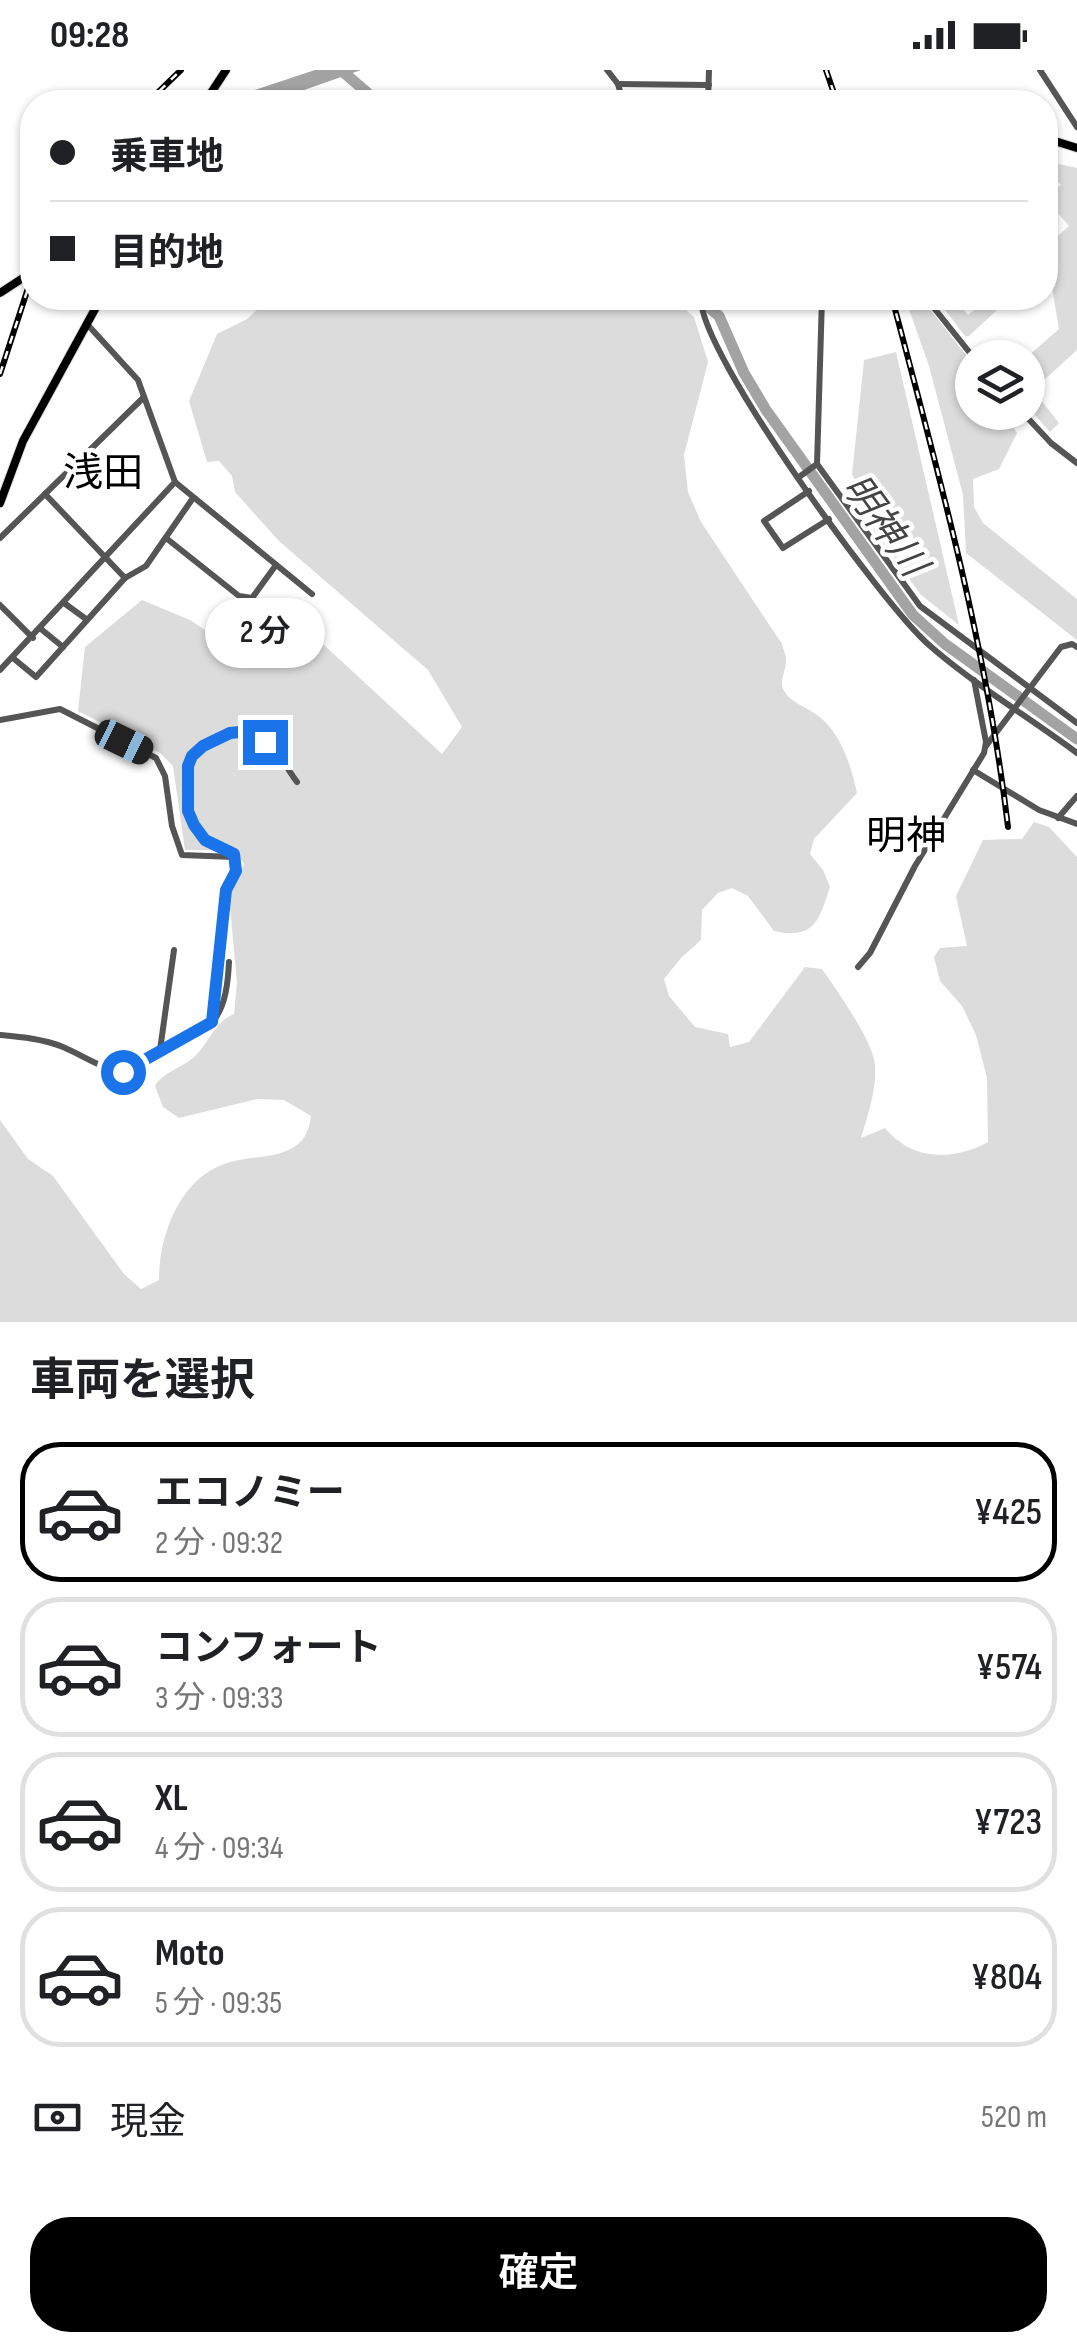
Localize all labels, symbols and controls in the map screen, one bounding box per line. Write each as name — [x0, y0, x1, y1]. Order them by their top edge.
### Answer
text: 09:28 — [50, 13, 129, 58]
text: 乗車地 — [110, 135, 224, 180]
text: 目的地 — [110, 231, 224, 276]
map controls — [955, 340, 1045, 430]
button: layers — [955, 340, 1045, 430]
district label: 浅田 — [63, 450, 143, 498]
water label: 明神川 — [832, 467, 938, 588]
callout: 2 分 — [205, 597, 325, 667]
text: 2 分 — [240, 613, 290, 652]
car — [90, 715, 158, 769]
route end — [243, 720, 288, 765]
district label: 明神 — [866, 813, 946, 861]
route start — [101, 1050, 146, 1095]
text: 車両を選択 — [30, 1354, 255, 1409]
icon: car — [35, 1467, 125, 1557]
text: エコノミー — [155, 1471, 345, 1516]
text: ¥425 — [974, 1490, 1042, 1535]
text: 2 分 · 09:32 — [155, 1524, 283, 1563]
icon: car — [35, 1622, 125, 1712]
text: コンフォート — [155, 1626, 382, 1671]
text: ¥574 — [976, 1645, 1042, 1690]
text: 3 分 · 09:33 — [155, 1679, 283, 1718]
text: XL — [155, 1776, 188, 1821]
icon: car — [35, 1777, 125, 1867]
text: ¥723 — [974, 1800, 1042, 1845]
text: 4 分 · 09:34 — [155, 1829, 283, 1868]
text: Moto — [155, 1931, 225, 1976]
icon: car — [35, 1932, 125, 2022]
text: ¥804 — [971, 1955, 1042, 2000]
text: 5 分 · 09:35 — [155, 1984, 282, 2023]
icon: cash — [30, 2090, 85, 2145]
text: 520 m — [981, 2098, 1047, 2137]
text: 現金 — [110, 2100, 186, 2145]
button: 確定 — [30, 2217, 1047, 2332]

